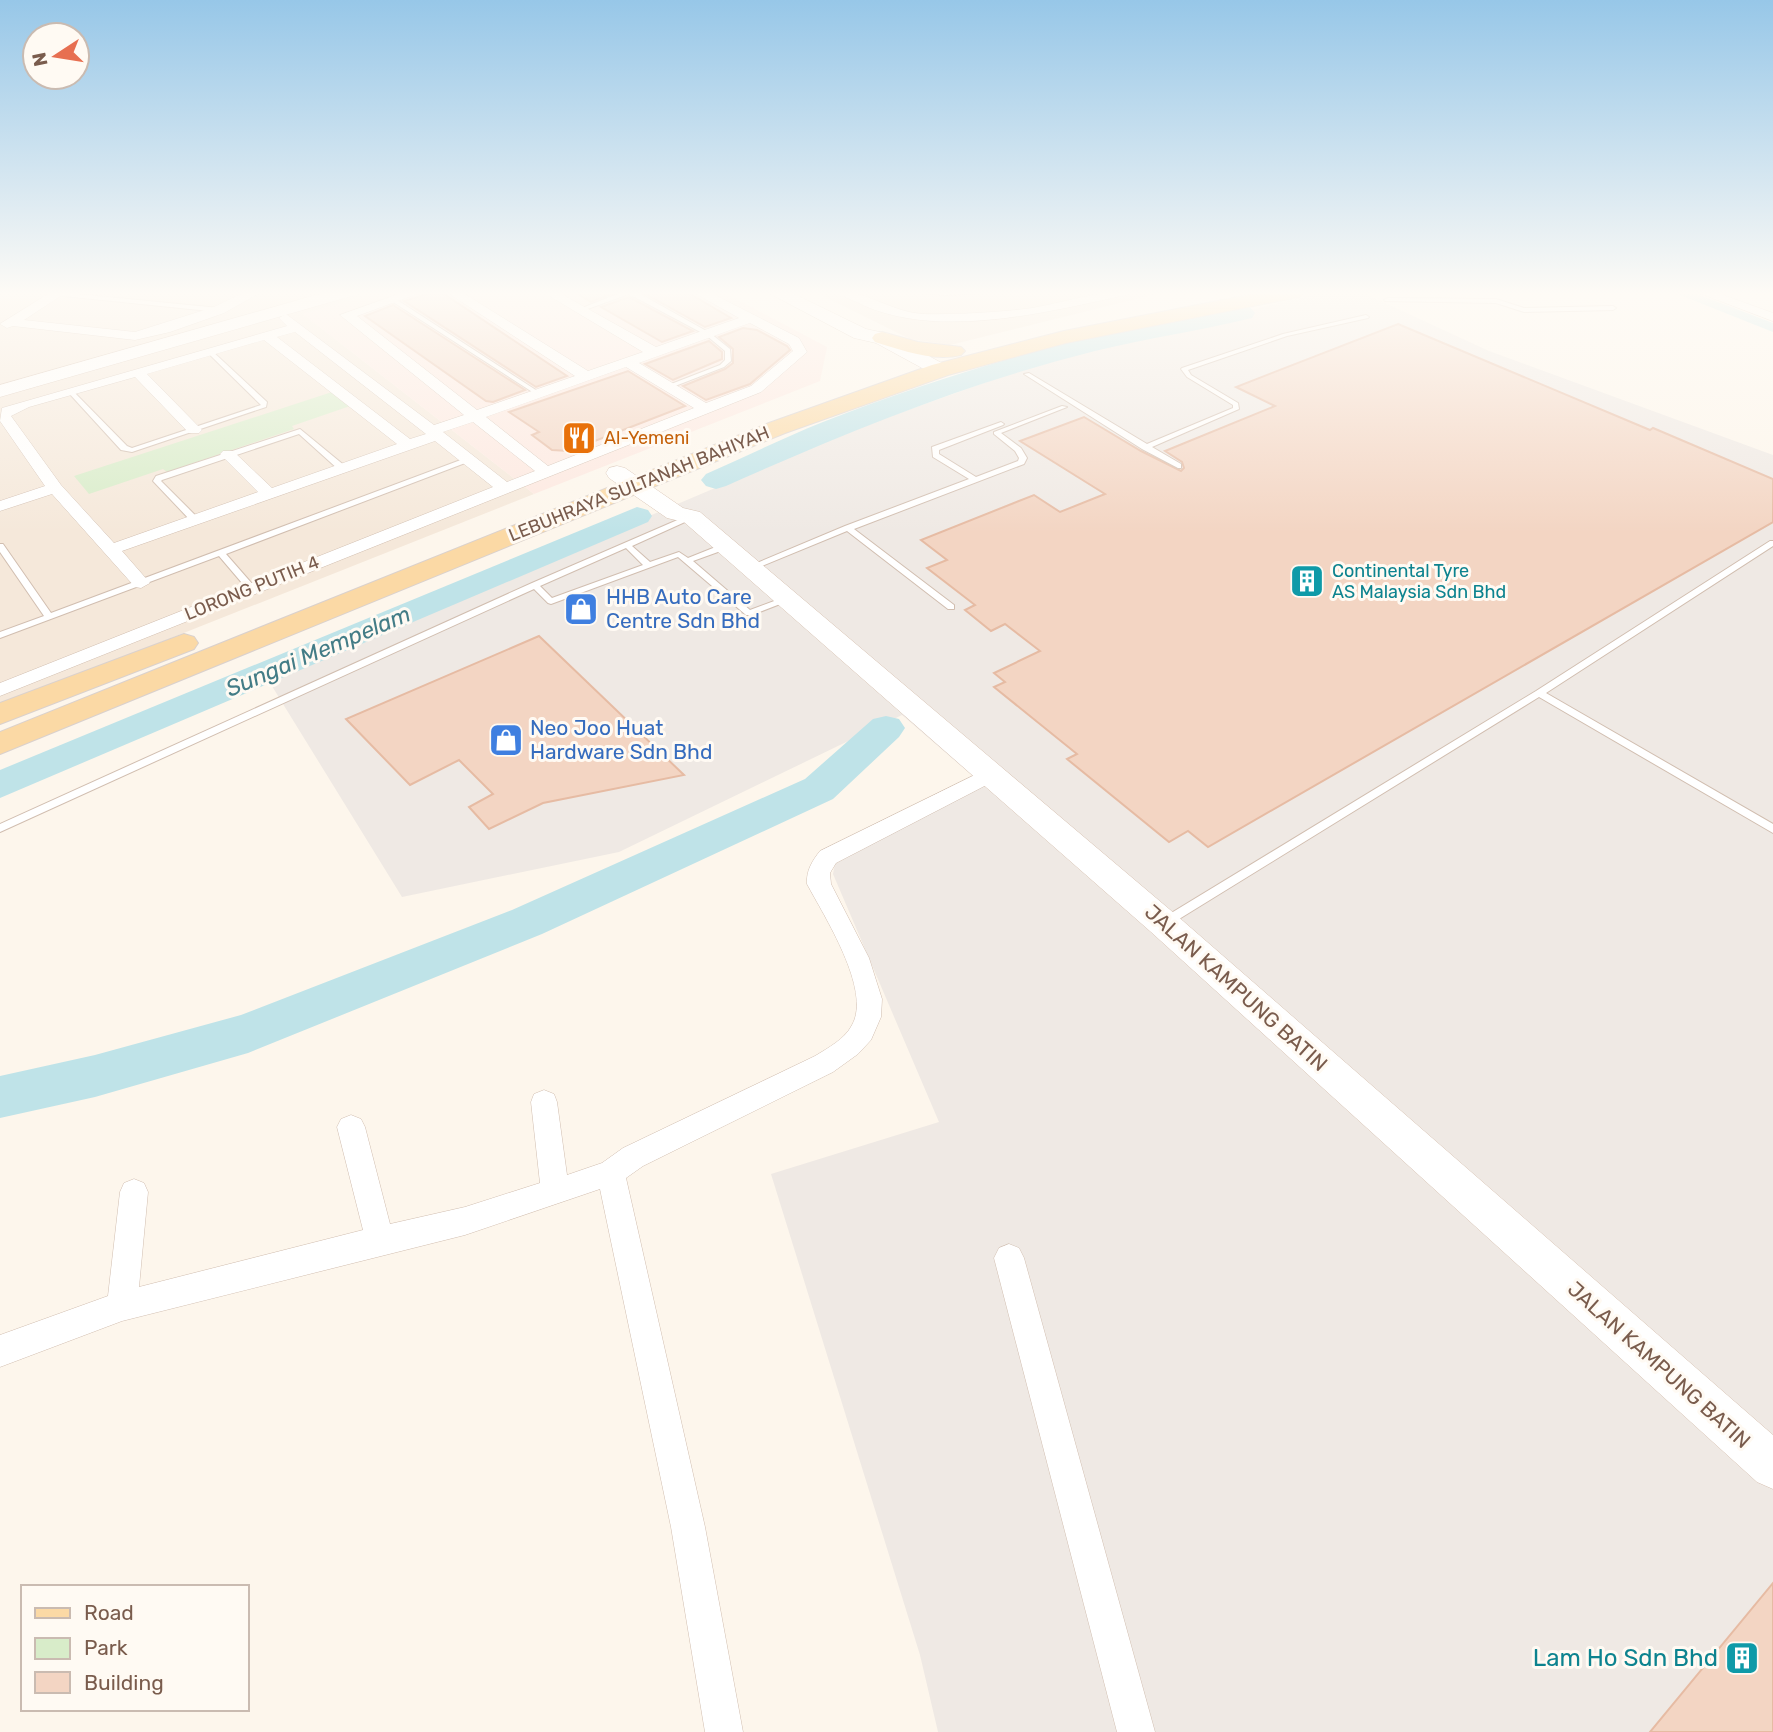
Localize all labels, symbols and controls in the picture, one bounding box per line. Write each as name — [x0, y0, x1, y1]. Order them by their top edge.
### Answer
north arrow — [21, 21, 91, 91]
text: N — [27, 50, 53, 69]
restaurant icon: Al-Yemeni — [560, 419, 598, 457]
street label: LEBUHRAYA SULTANAH BAHIYAH — [505, 422, 773, 546]
place label: Al-Yemeni — [604, 427, 689, 449]
street label: LORONG PUTIH 4 — [181, 551, 323, 625]
place label: Continental Tyre AS Malaysia Sdn Bhd — [1332, 560, 1506, 603]
building icon: Continental Tyre AS Malaysia Sdn Bhd — [1288, 562, 1326, 600]
place label: HHB Auto Care Centre Sdn Bhd — [606, 584, 760, 633]
shop icon: HHB Auto Care Centre Sdn Bhd — [562, 590, 600, 628]
water label: Sungai Mempelam — [221, 599, 415, 703]
place label: Neo Joo Huat Hardware Sdn Bhd — [530, 715, 712, 764]
shop icon: Neo Joo Huat Hardware Sdn Bhd — [487, 721, 525, 759]
street label: JALAN KAMPUNG BATIN — [1140, 899, 1333, 1076]
street label: JALAN KAMPUNG BATIN — [1563, 1276, 1756, 1453]
legend — [21, 1585, 248, 1711]
text: Road — [84, 1600, 134, 1625]
text: Park — [84, 1635, 128, 1660]
building icon: Lam Ho Sdn Bhd — [1723, 1639, 1761, 1677]
place label: Lam Ho Sdn Bhd — [1533, 1644, 1718, 1672]
text: Building — [84, 1670, 164, 1695]

